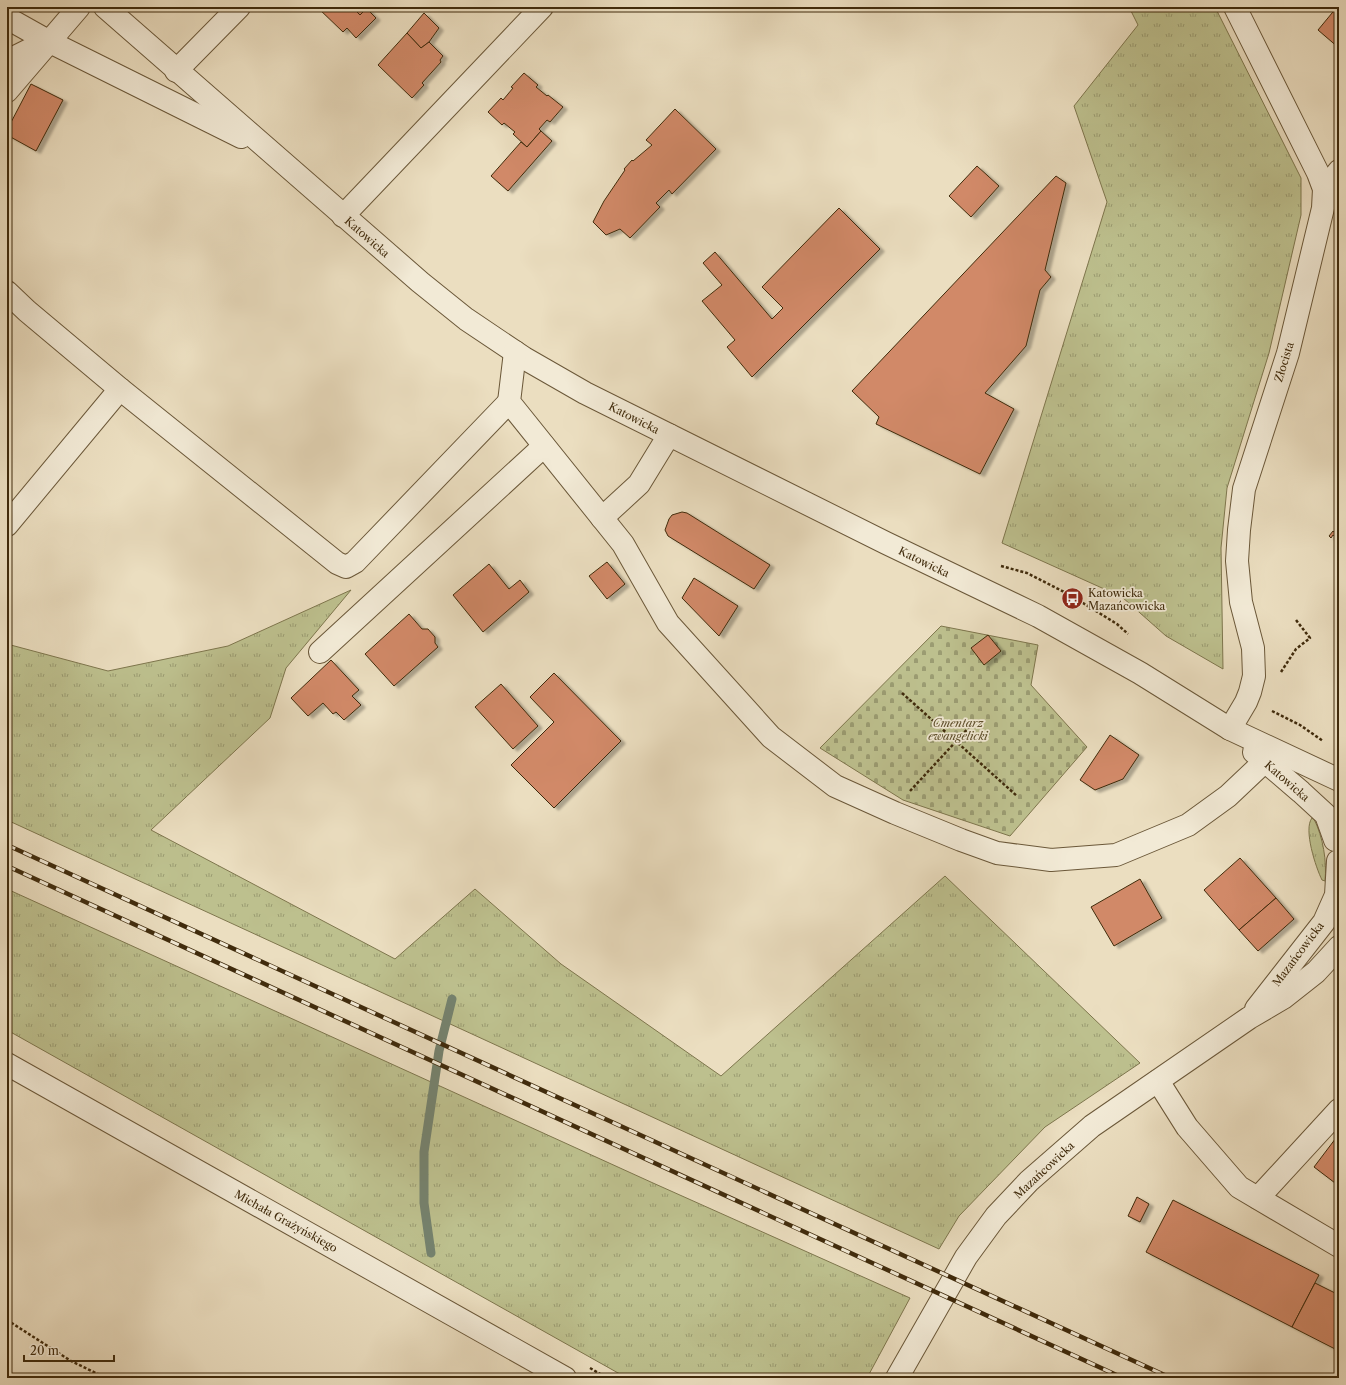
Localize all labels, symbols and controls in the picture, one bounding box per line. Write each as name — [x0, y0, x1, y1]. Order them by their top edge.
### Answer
street label: Katowicka — [342, 214, 392, 260]
street label: Złocista — [1271, 340, 1297, 384]
street label: Katowicka — [606, 399, 662, 437]
street label: Katowicka — [896, 544, 952, 580]
bus stop icon: Katowicka Mazańcowicka — [1059, 586, 1085, 612]
place label: Katowicka Mazańcowicka — [1088, 586, 1166, 613]
park label: Cmentarz ewangelicki — [928, 716, 988, 743]
street label: Katowicka — [1262, 758, 1312, 804]
street label: Mazańcowicka — [1269, 919, 1327, 989]
street label: Mazańcowicka — [1011, 1138, 1077, 1202]
street label: Michała Grażyńskiego — [232, 1187, 340, 1255]
scale bar — [24, 1337, 114, 1363]
text: 20 m — [30, 1343, 59, 1358]

